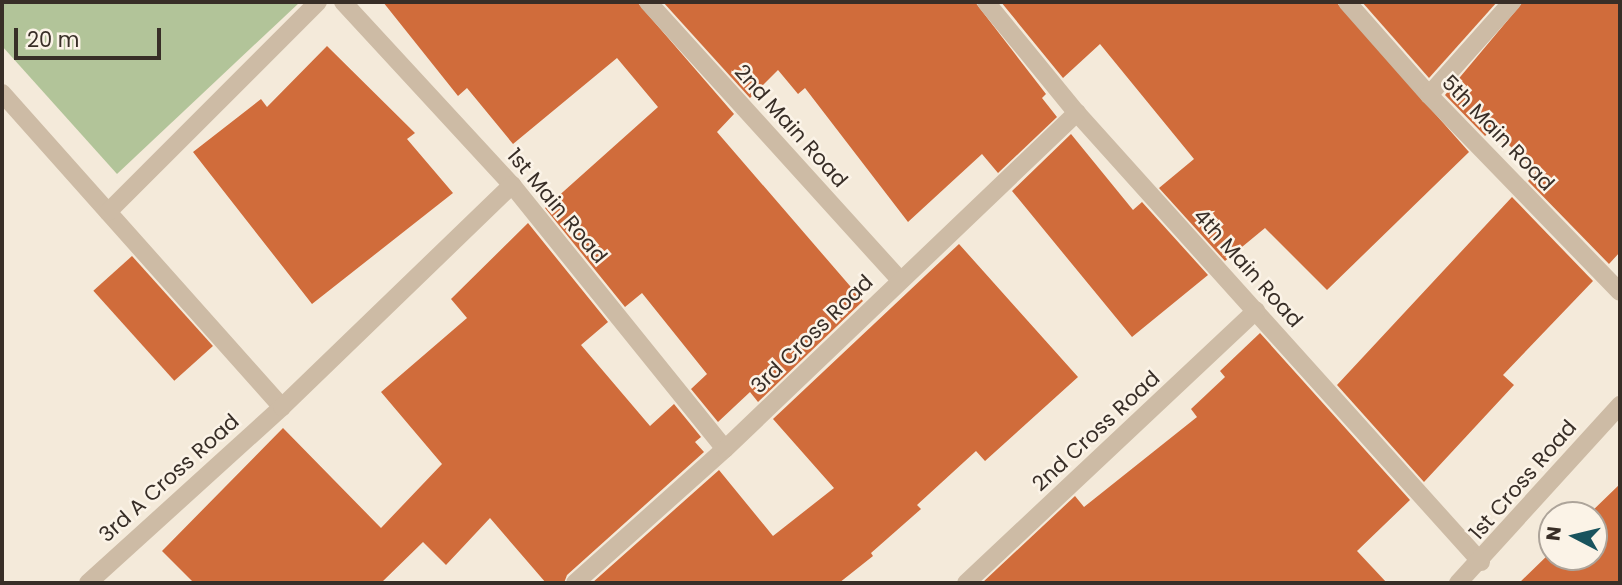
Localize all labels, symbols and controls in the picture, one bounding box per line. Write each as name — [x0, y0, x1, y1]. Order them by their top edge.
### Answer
scale bar — [18, 14, 164, 58]
text: 20 m — [27, 25, 80, 54]
street label: 2nd Main Road — [729, 59, 853, 193]
street label: 5th Main Road — [1437, 70, 1559, 196]
street label: 1st Main Road — [502, 144, 612, 268]
street label: 4th Main Road — [1188, 203, 1308, 333]
street label: 3rd Cross Road — [746, 269, 878, 399]
street label: 2nd Cross Road — [1027, 366, 1165, 496]
street label: 3rd A Cross Road — [94, 409, 244, 547]
street label: 1st Cross Road — [1464, 415, 1582, 545]
north arrow — [1538, 501, 1608, 571]
text: N — [1539, 525, 1568, 542]

